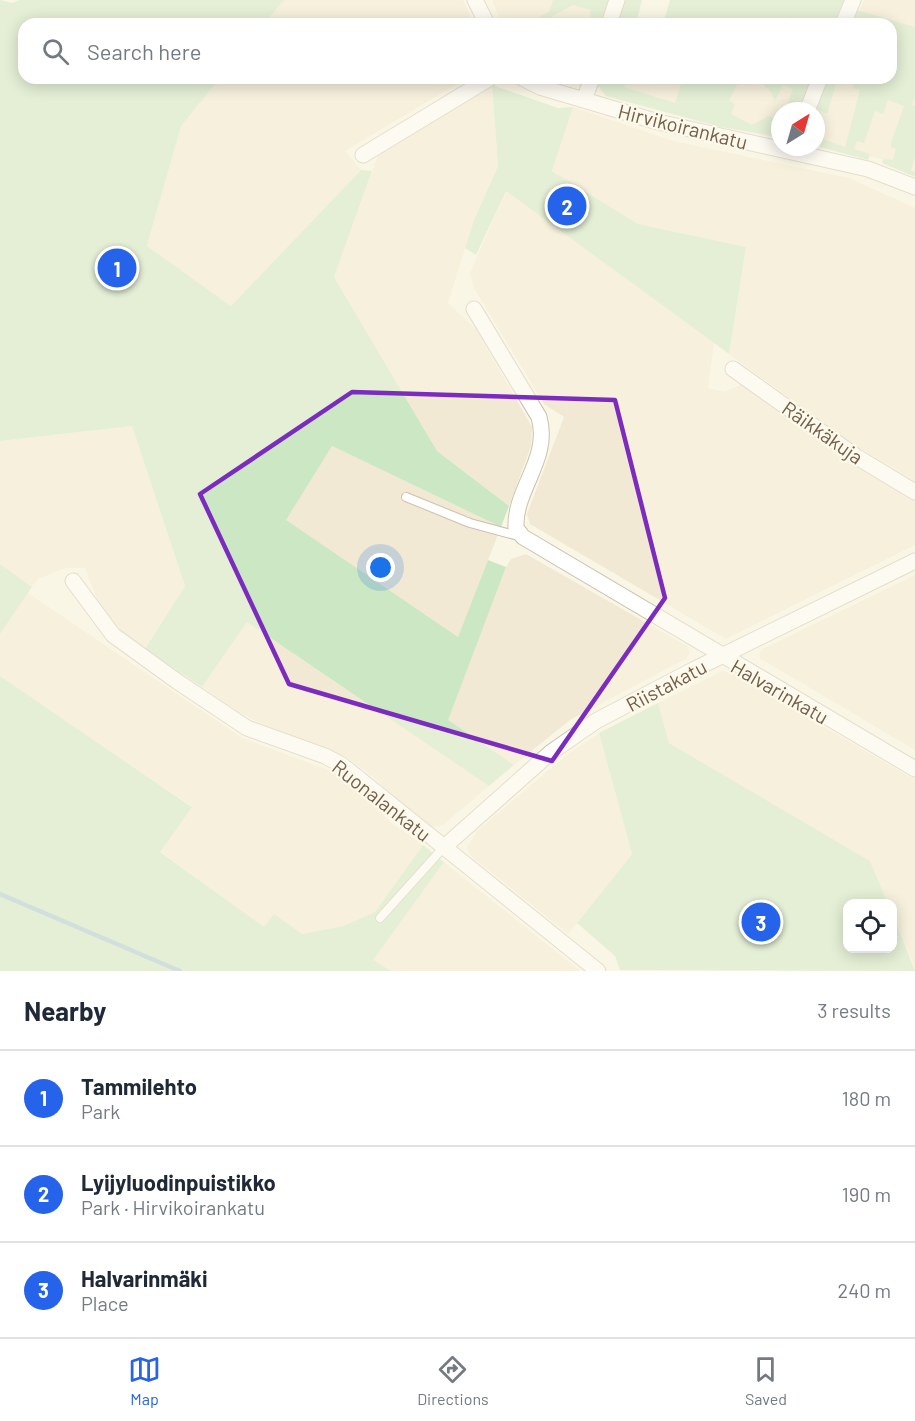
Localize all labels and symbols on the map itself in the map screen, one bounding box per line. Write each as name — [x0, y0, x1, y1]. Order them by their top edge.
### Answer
street label: Hirvikoirankatu — [616, 98, 750, 154]
north arrow — [771, 102, 825, 156]
pin: 2 — [548, 184, 586, 228]
pin: 1 — [98, 246, 136, 290]
street label: Räikkäkuja — [778, 395, 868, 469]
your location — [366, 553, 395, 582]
street label: Halvarinkatu — [727, 653, 833, 729]
street label: Riistakatu — [622, 654, 710, 716]
street label: Ruonalankatu — [328, 754, 436, 846]
pin: 3 — [742, 900, 780, 944]

